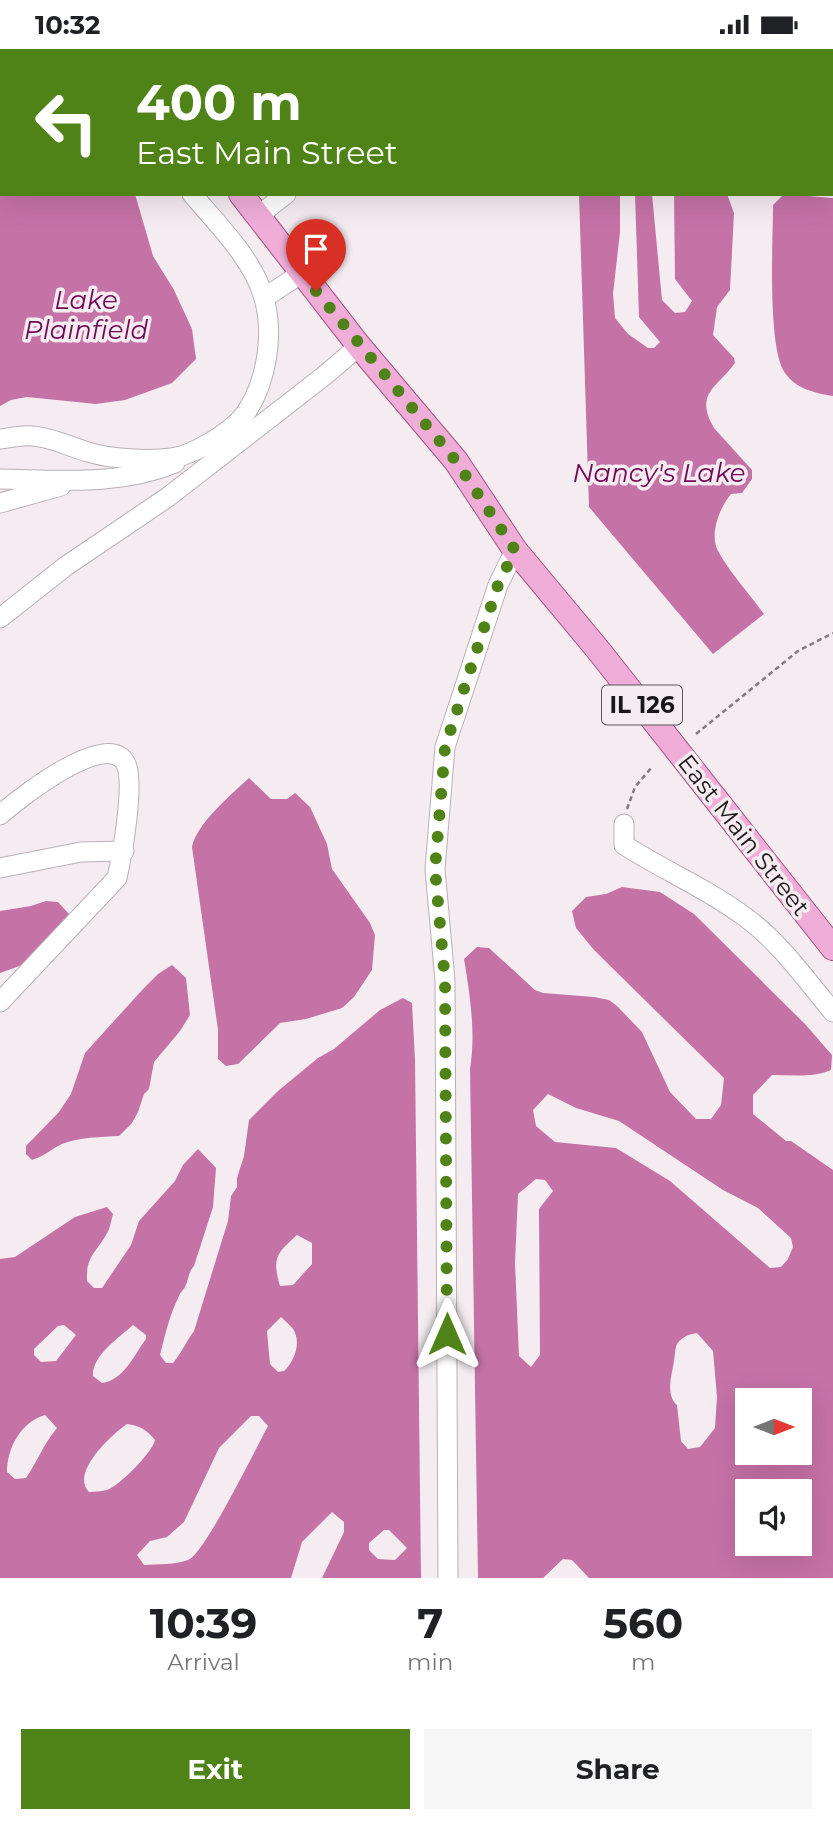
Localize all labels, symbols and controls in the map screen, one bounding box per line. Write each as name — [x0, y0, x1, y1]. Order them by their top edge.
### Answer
text: 10:32 — [35, 9, 100, 41]
text: 400 m — [136, 73, 302, 132]
icon: left — [21, 77, 112, 168]
text: East Main Street — [136, 133, 398, 172]
pin — [286, 219, 346, 291]
icon: arrive — [297, 230, 335, 268]
water label: Lake Plainfield — [24, 284, 148, 346]
water label: Nancy's Lake — [572, 457, 746, 489]
road number: IL 126 — [602, 685, 682, 725]
street label: East Main Street — [672, 749, 816, 921]
position arrow — [410, 1297, 484, 1371]
north arrow — [735, 1388, 812, 1465]
map controls — [735, 1388, 812, 1556]
button: sound — [735, 1479, 812, 1556]
text: 10:39 — [150, 1597, 257, 1649]
text: 7 — [417, 1597, 443, 1649]
text: 560 — [603, 1597, 683, 1649]
text: Arrival — [167, 1648, 240, 1676]
text: min — [407, 1648, 453, 1676]
text: m — [631, 1648, 655, 1676]
button: Exit — [21, 1729, 410, 1809]
button: Share — [424, 1729, 812, 1809]

